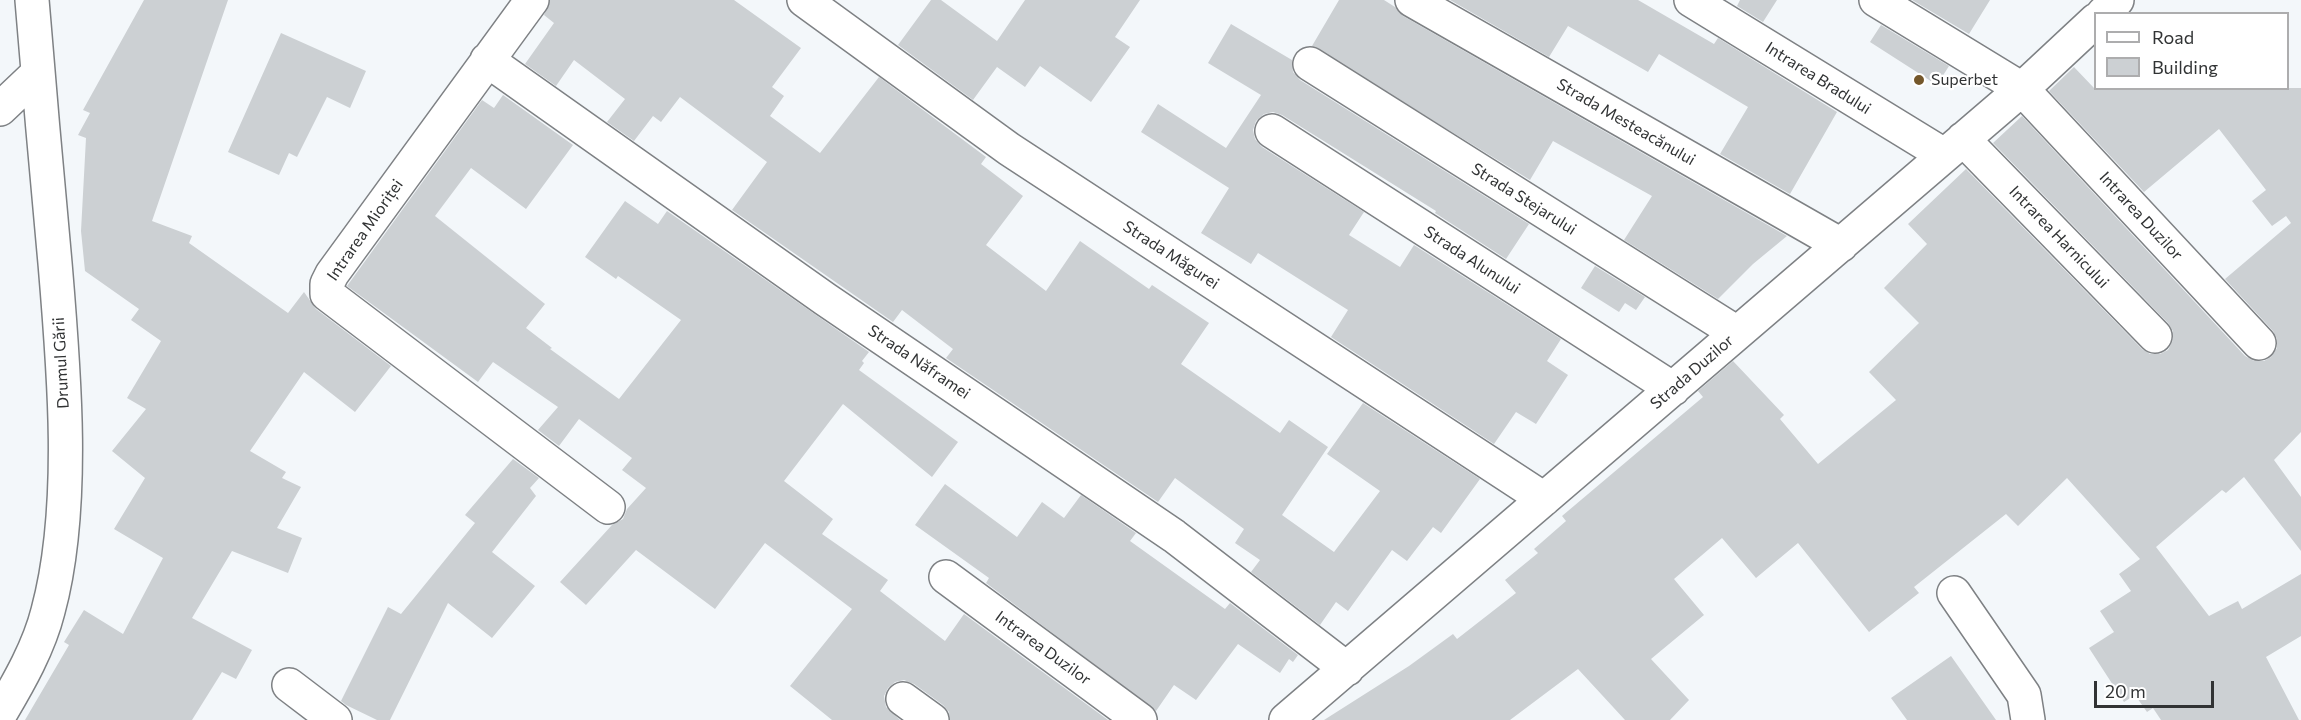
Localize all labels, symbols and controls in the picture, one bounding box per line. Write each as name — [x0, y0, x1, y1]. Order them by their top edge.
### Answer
legend — [2094, 12, 2289, 90]
text: Road — [2152, 26, 2194, 48]
street label: Intrarea Bradului — [1762, 38, 1874, 118]
text: Building — [2152, 56, 2218, 78]
place label: Superbet — [1931, 70, 1998, 90]
marker: Superbet — [1912, 73, 1926, 87]
street label: Strada Mesteacănului — [1553, 75, 1699, 169]
street label: Strada Stejarului — [1468, 159, 1580, 239]
street label: Intrarea Duzilor — [2095, 168, 2187, 264]
street label: Intrarea Mioriței — [323, 176, 407, 284]
street label: Intrarea Harnicului — [2005, 182, 2113, 292]
street label: Strada Măgurei — [1119, 217, 1223, 293]
street label: Strada Alunului — [1421, 222, 1523, 298]
street label: Drumul Gării — [49, 317, 73, 409]
street label: Strada Năframei — [864, 321, 974, 403]
street label: Strada Duzilor — [1647, 331, 1737, 413]
street label: Intrarea Duzilor — [991, 607, 1095, 689]
scale bar — [2097, 669, 2217, 707]
text: 20 m — [2105, 680, 2146, 702]

